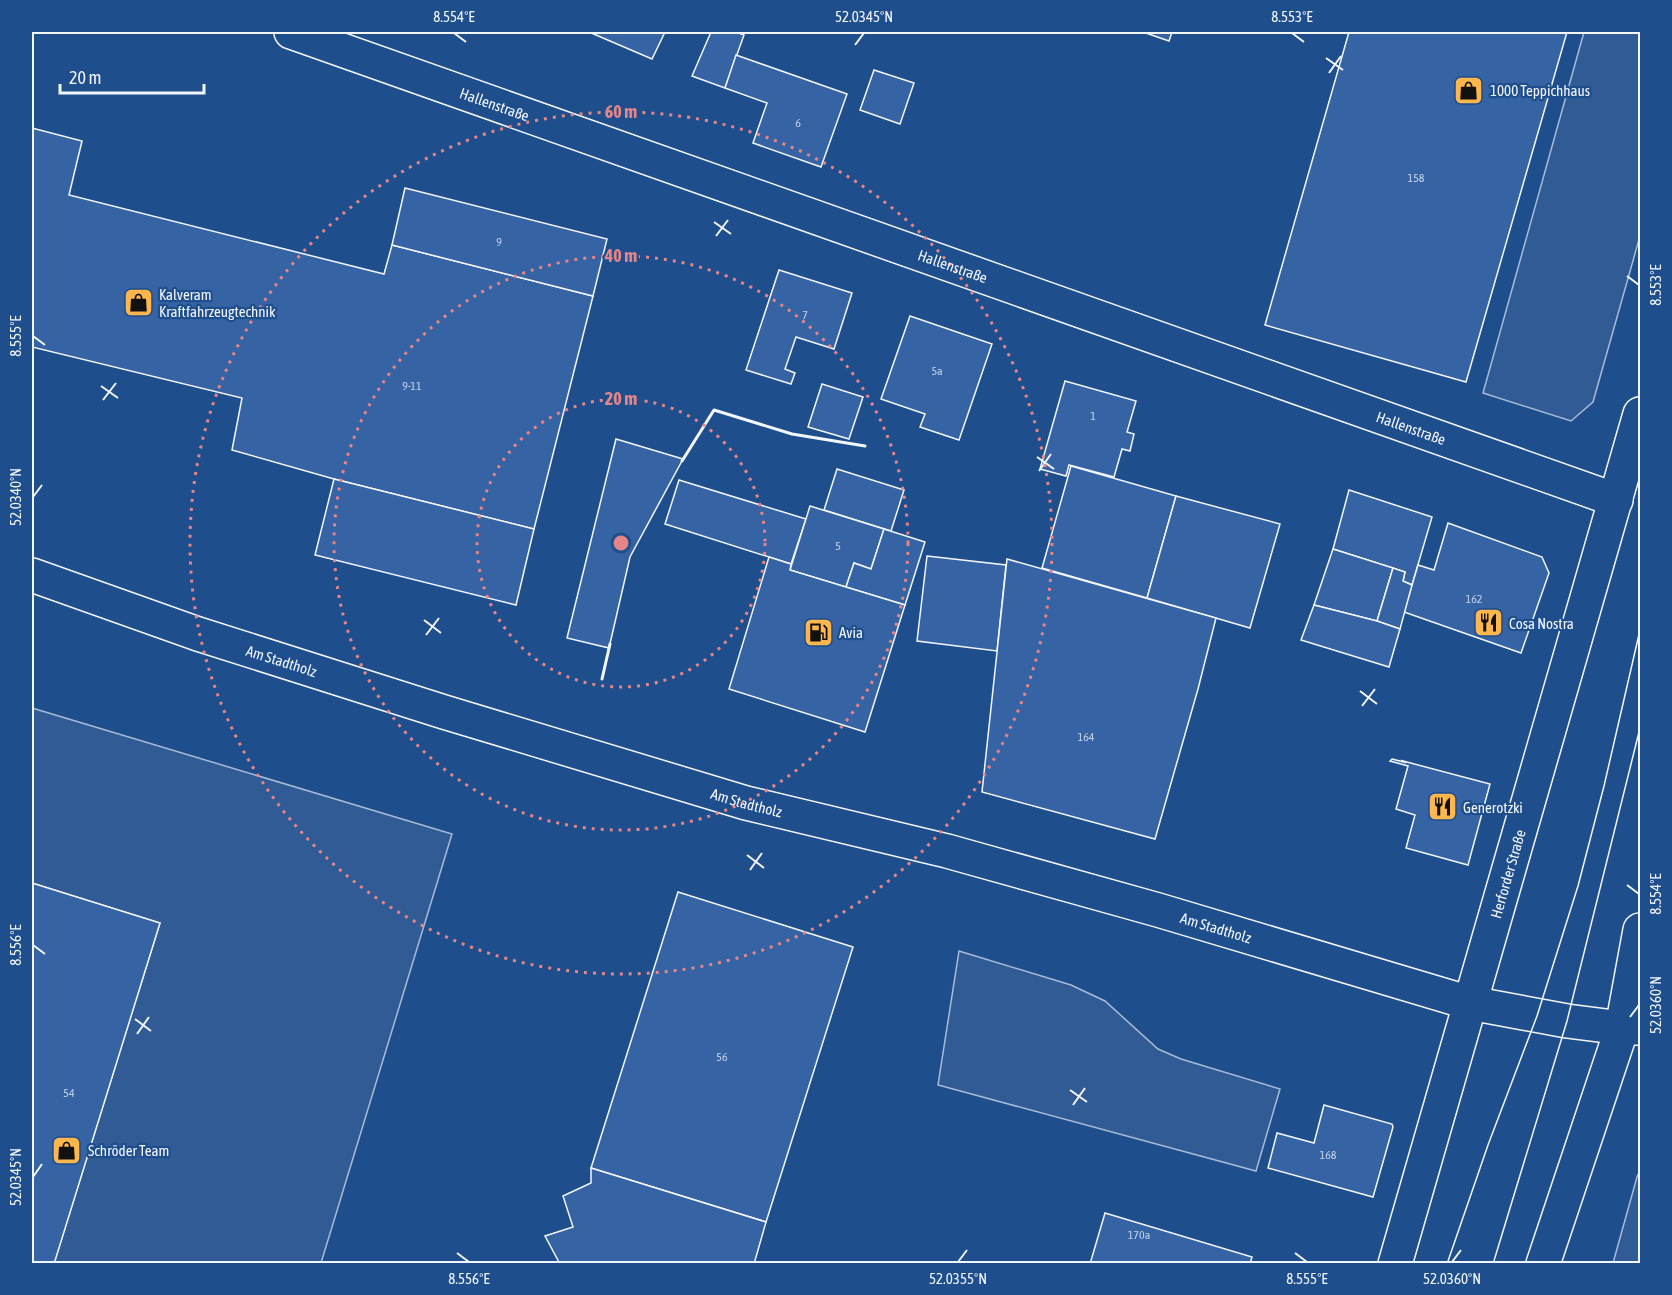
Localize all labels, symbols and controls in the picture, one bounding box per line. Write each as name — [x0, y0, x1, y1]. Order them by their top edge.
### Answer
text: 8.554°E — [433, 8, 475, 25]
text: 52.0345°N — [835, 8, 893, 25]
text: 8.553°E — [1271, 8, 1313, 25]
scale bar — [60, 57, 204, 95]
text: 20 m — [69, 67, 101, 88]
shop icon: 1000 Teppichhaus — [1453, 74, 1485, 106]
place label: 1000 Teppichhaus — [1490, 82, 1590, 99]
street label: Hallenstraße — [458, 84, 532, 124]
text: 60 m — [605, 101, 637, 122]
house number: 6 — [795, 116, 801, 130]
house number: 158 — [1408, 171, 1425, 185]
house number: 9 — [496, 235, 502, 249]
text: 40 m — [604, 245, 637, 266]
street label: Hallenstraße — [916, 246, 990, 286]
text: 8.553°E — [1647, 264, 1664, 306]
place label: Kalveram Kraftfahrzeugtechnik — [159, 286, 276, 320]
shop icon: Kalveram Kraftfahrzeugtechnik — [122, 287, 154, 319]
house number: 7 — [802, 308, 808, 322]
text: 8.555°E — [7, 315, 24, 357]
house number: 5a — [931, 364, 943, 378]
house number: 9-11 — [402, 379, 422, 393]
text: 20 m — [605, 388, 637, 409]
street label: Hallenstraße — [1374, 408, 1448, 448]
house number: 1 — [1090, 409, 1096, 423]
text: 52.0340°N — [7, 468, 24, 526]
centre of rings — [611, 533, 631, 553]
house number: 5 — [835, 539, 841, 553]
house number: 162 — [1466, 592, 1482, 606]
restaurant icon: Cosa Nostra — [1472, 607, 1504, 639]
place label: Cosa Nostra — [1509, 615, 1574, 632]
fuel station icon: Avia — [802, 616, 834, 648]
place label: Avia — [839, 624, 863, 641]
street label: Am Stadtholz — [244, 641, 320, 680]
house number: 164 — [1078, 730, 1095, 744]
street label: Am Stadtholz — [709, 784, 784, 820]
restaurant icon: Generotzki — [1426, 791, 1458, 823]
place label: Generotzki — [1463, 799, 1523, 816]
street label: Herforder Straße — [1487, 827, 1528, 920]
text: 8.554°E — [1647, 873, 1664, 915]
street label: Am Stadtholz — [1179, 909, 1254, 946]
text: 8.556°E — [7, 924, 24, 966]
text: 52.0360°N — [1647, 976, 1664, 1034]
house number: 56 — [716, 1050, 728, 1064]
house number: 54 — [63, 1086, 75, 1100]
shop icon: Schröder Team — [51, 1134, 83, 1166]
place label: Schröder Team — [88, 1142, 169, 1159]
text: 52.0345°N — [7, 1148, 24, 1206]
house number: 168 — [1320, 1148, 1337, 1162]
house number: 170a — [1128, 1228, 1150, 1242]
text: 8.556°E — [448, 1270, 490, 1287]
text: 52.0355°N — [929, 1270, 987, 1287]
text: 8.555°E — [1286, 1270, 1328, 1287]
text: 52.0360°N — [1423, 1270, 1481, 1287]

